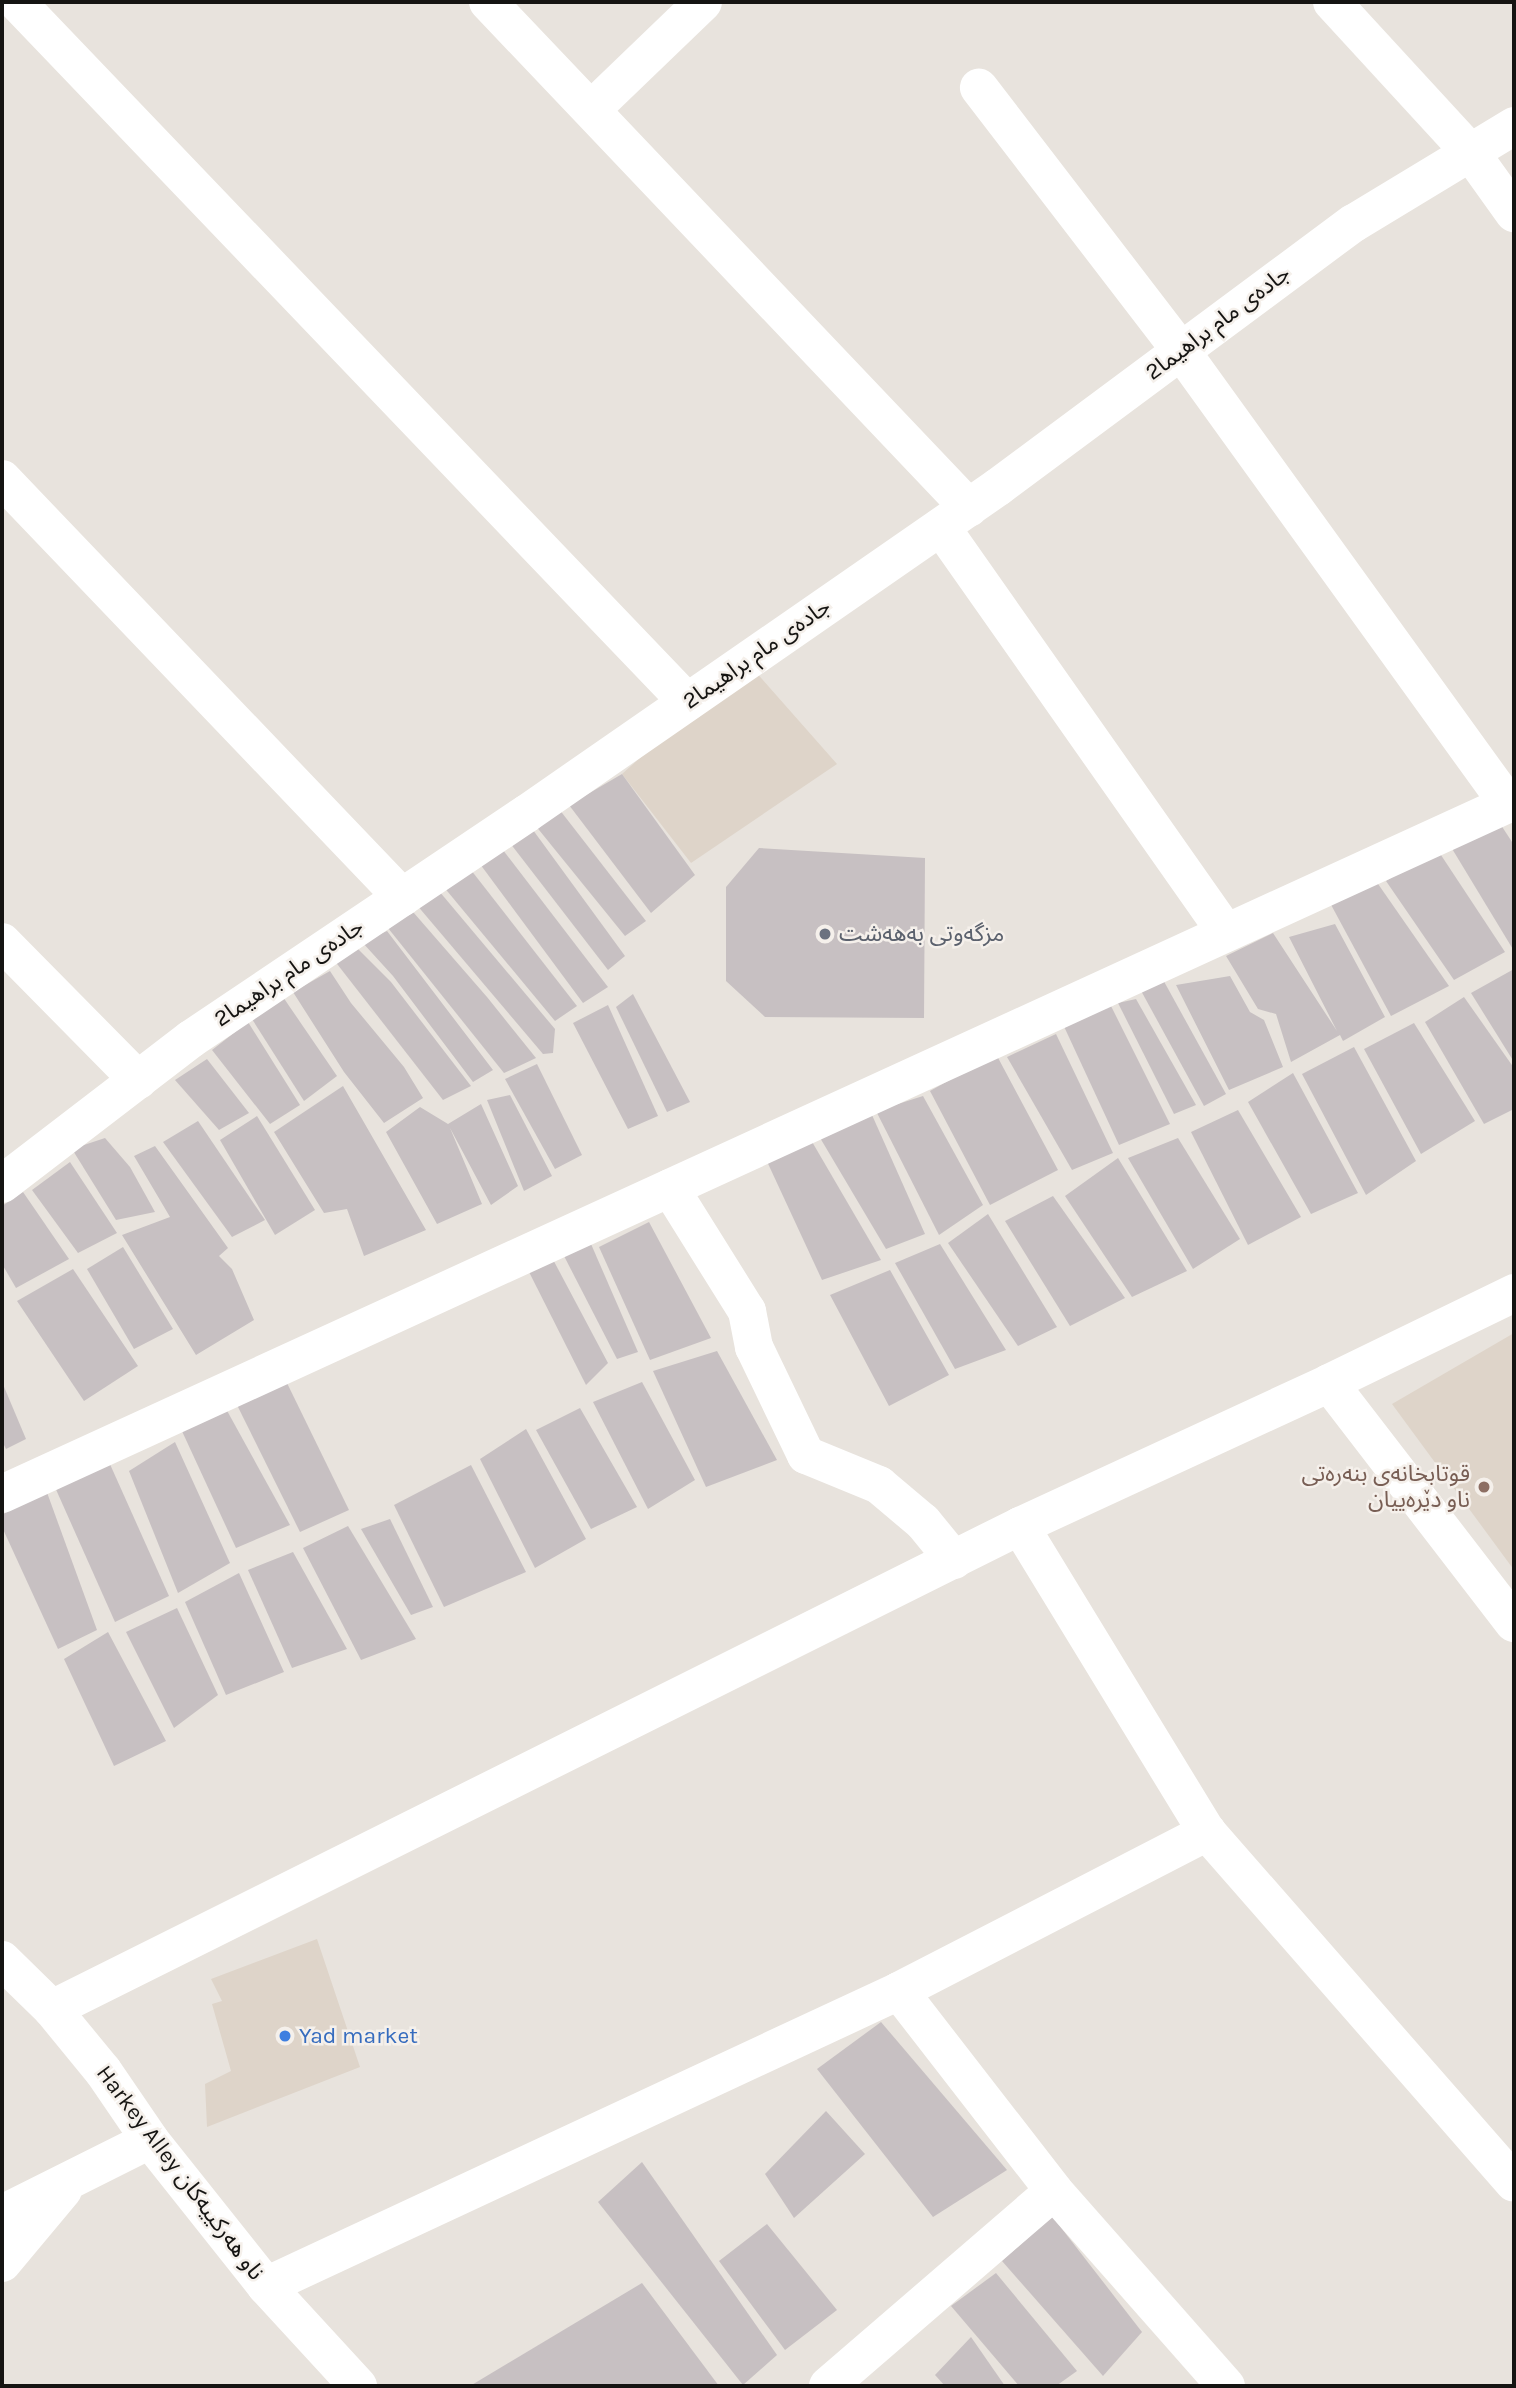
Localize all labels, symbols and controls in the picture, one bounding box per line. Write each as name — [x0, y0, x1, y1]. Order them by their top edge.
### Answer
street label: جادەی مام براهیما2 — [1140, 260, 1296, 386]
street label: جادەی مام براهیما2 — [678, 593, 836, 715]
street label: جادەی مام براهیما2 — [209, 913, 369, 1033]
place label: مزگەوتی بەهەشت — [839, 920, 1004, 948]
marker: مزگەوتی بەهەشت — [817, 926, 833, 942]
place label: قوتابخانەى بنەرەتى ناو دێرەييان — [1302, 1460, 1470, 1514]
marker: قوتابخانەى بنەرەتى ناو دێرەييان — [1476, 1479, 1492, 1495]
place label: Yad market — [299, 2022, 418, 2050]
marker: Yad market — [277, 2028, 293, 2044]
street label: Harkey Alley ناو هەركييەكان — [90, 2060, 270, 2286]

